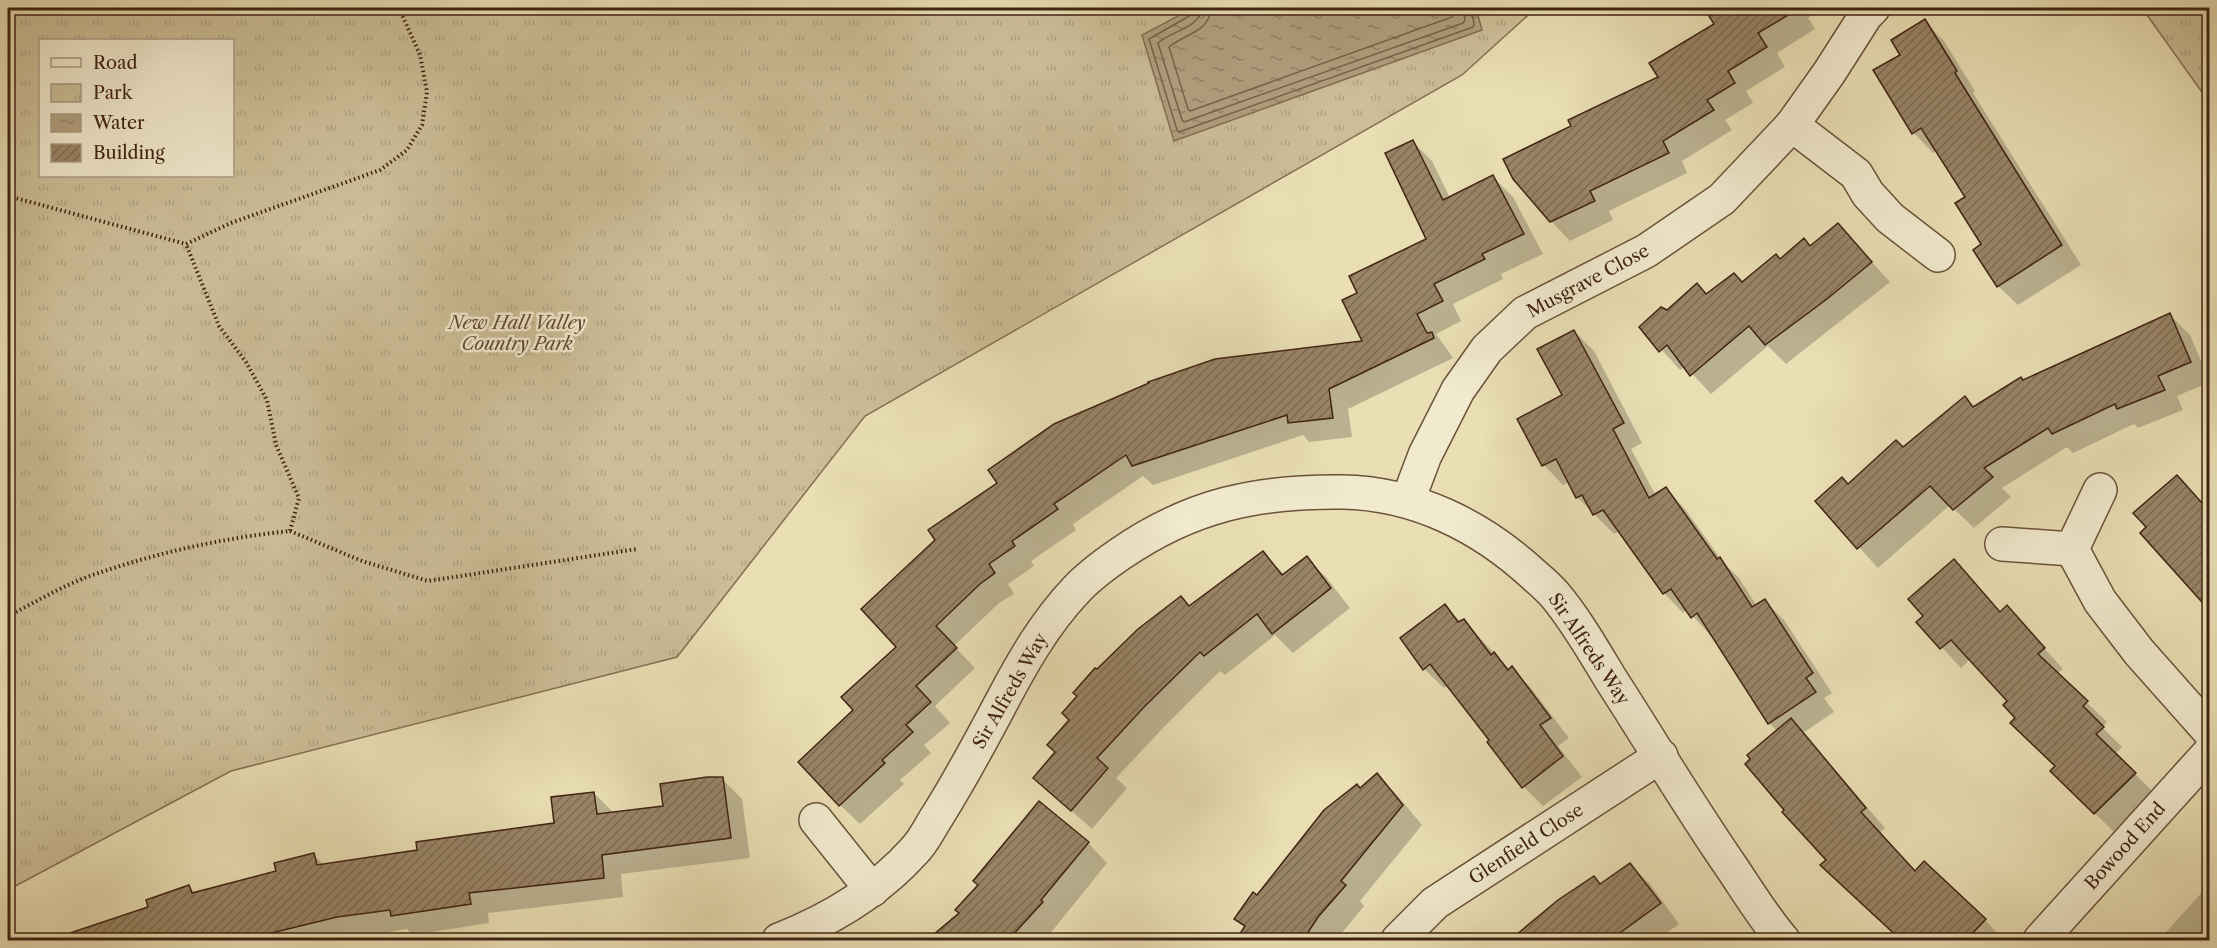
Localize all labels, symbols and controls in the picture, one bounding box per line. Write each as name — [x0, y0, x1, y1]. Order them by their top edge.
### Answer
legend — [39, 39, 234, 177]
text: Road — [93, 52, 138, 74]
text: Park — [93, 82, 134, 104]
text: Water — [92, 112, 145, 134]
text: Building — [93, 142, 165, 164]
street label: Musgrave Close — [1523, 240, 1653, 322]
park label: New Hall Valley Country Park — [447, 312, 585, 355]
street label: Sir Alfreds Way — [1543, 589, 1635, 710]
street label: Sir Alfreds Way — [968, 628, 1053, 753]
street label: Bowood End — [2080, 798, 2170, 894]
street label: Glenfield Close — [1465, 799, 1587, 889]

